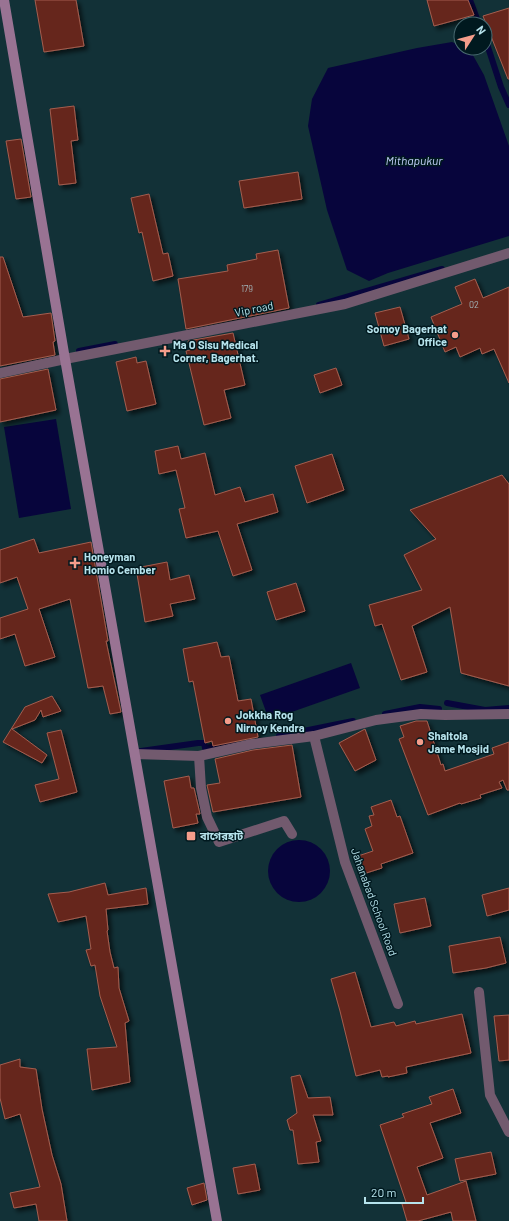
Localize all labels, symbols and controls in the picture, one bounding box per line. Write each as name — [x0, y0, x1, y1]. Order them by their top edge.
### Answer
north arrow — [453, 16, 493, 56]
text: N — [474, 23, 489, 37]
water label: Mithapukur — [385, 153, 443, 167]
house number: 179 — [241, 283, 253, 294]
street label: Vip road — [233, 298, 274, 319]
house number: 02 — [469, 299, 479, 310]
place label: Somoy Bagerhat Office — [367, 322, 447, 348]
marker: Somoy Bagerhat Office — [450, 330, 460, 340]
place label: Ma O Sisu Medical Corner, Bagerhat. — [173, 338, 259, 364]
marker: Ma O Sisu Medical Corner, Bagerhat. — [160, 346, 170, 356]
place label: Honeyman Homio Cember — [84, 550, 156, 576]
marker: Honeyman Homio Cember — [69, 557, 81, 569]
place label: Jokkha Rog Nirnoy Kendra — [236, 708, 305, 734]
marker: Jokkha Rog Nirnoy Kendra — [223, 716, 233, 726]
place label: Shaltola Jame Mosjid — [428, 729, 489, 755]
marker: Shaltola Jame Mosjid — [415, 737, 425, 747]
place label: বাগেরহাট — [199, 829, 244, 842]
marker: বাগেরহাট — [185, 830, 197, 842]
street label: Jahanabad School Road — [349, 846, 400, 958]
scale bar — [365, 1179, 423, 1205]
text: 20 m — [371, 1185, 397, 1199]

